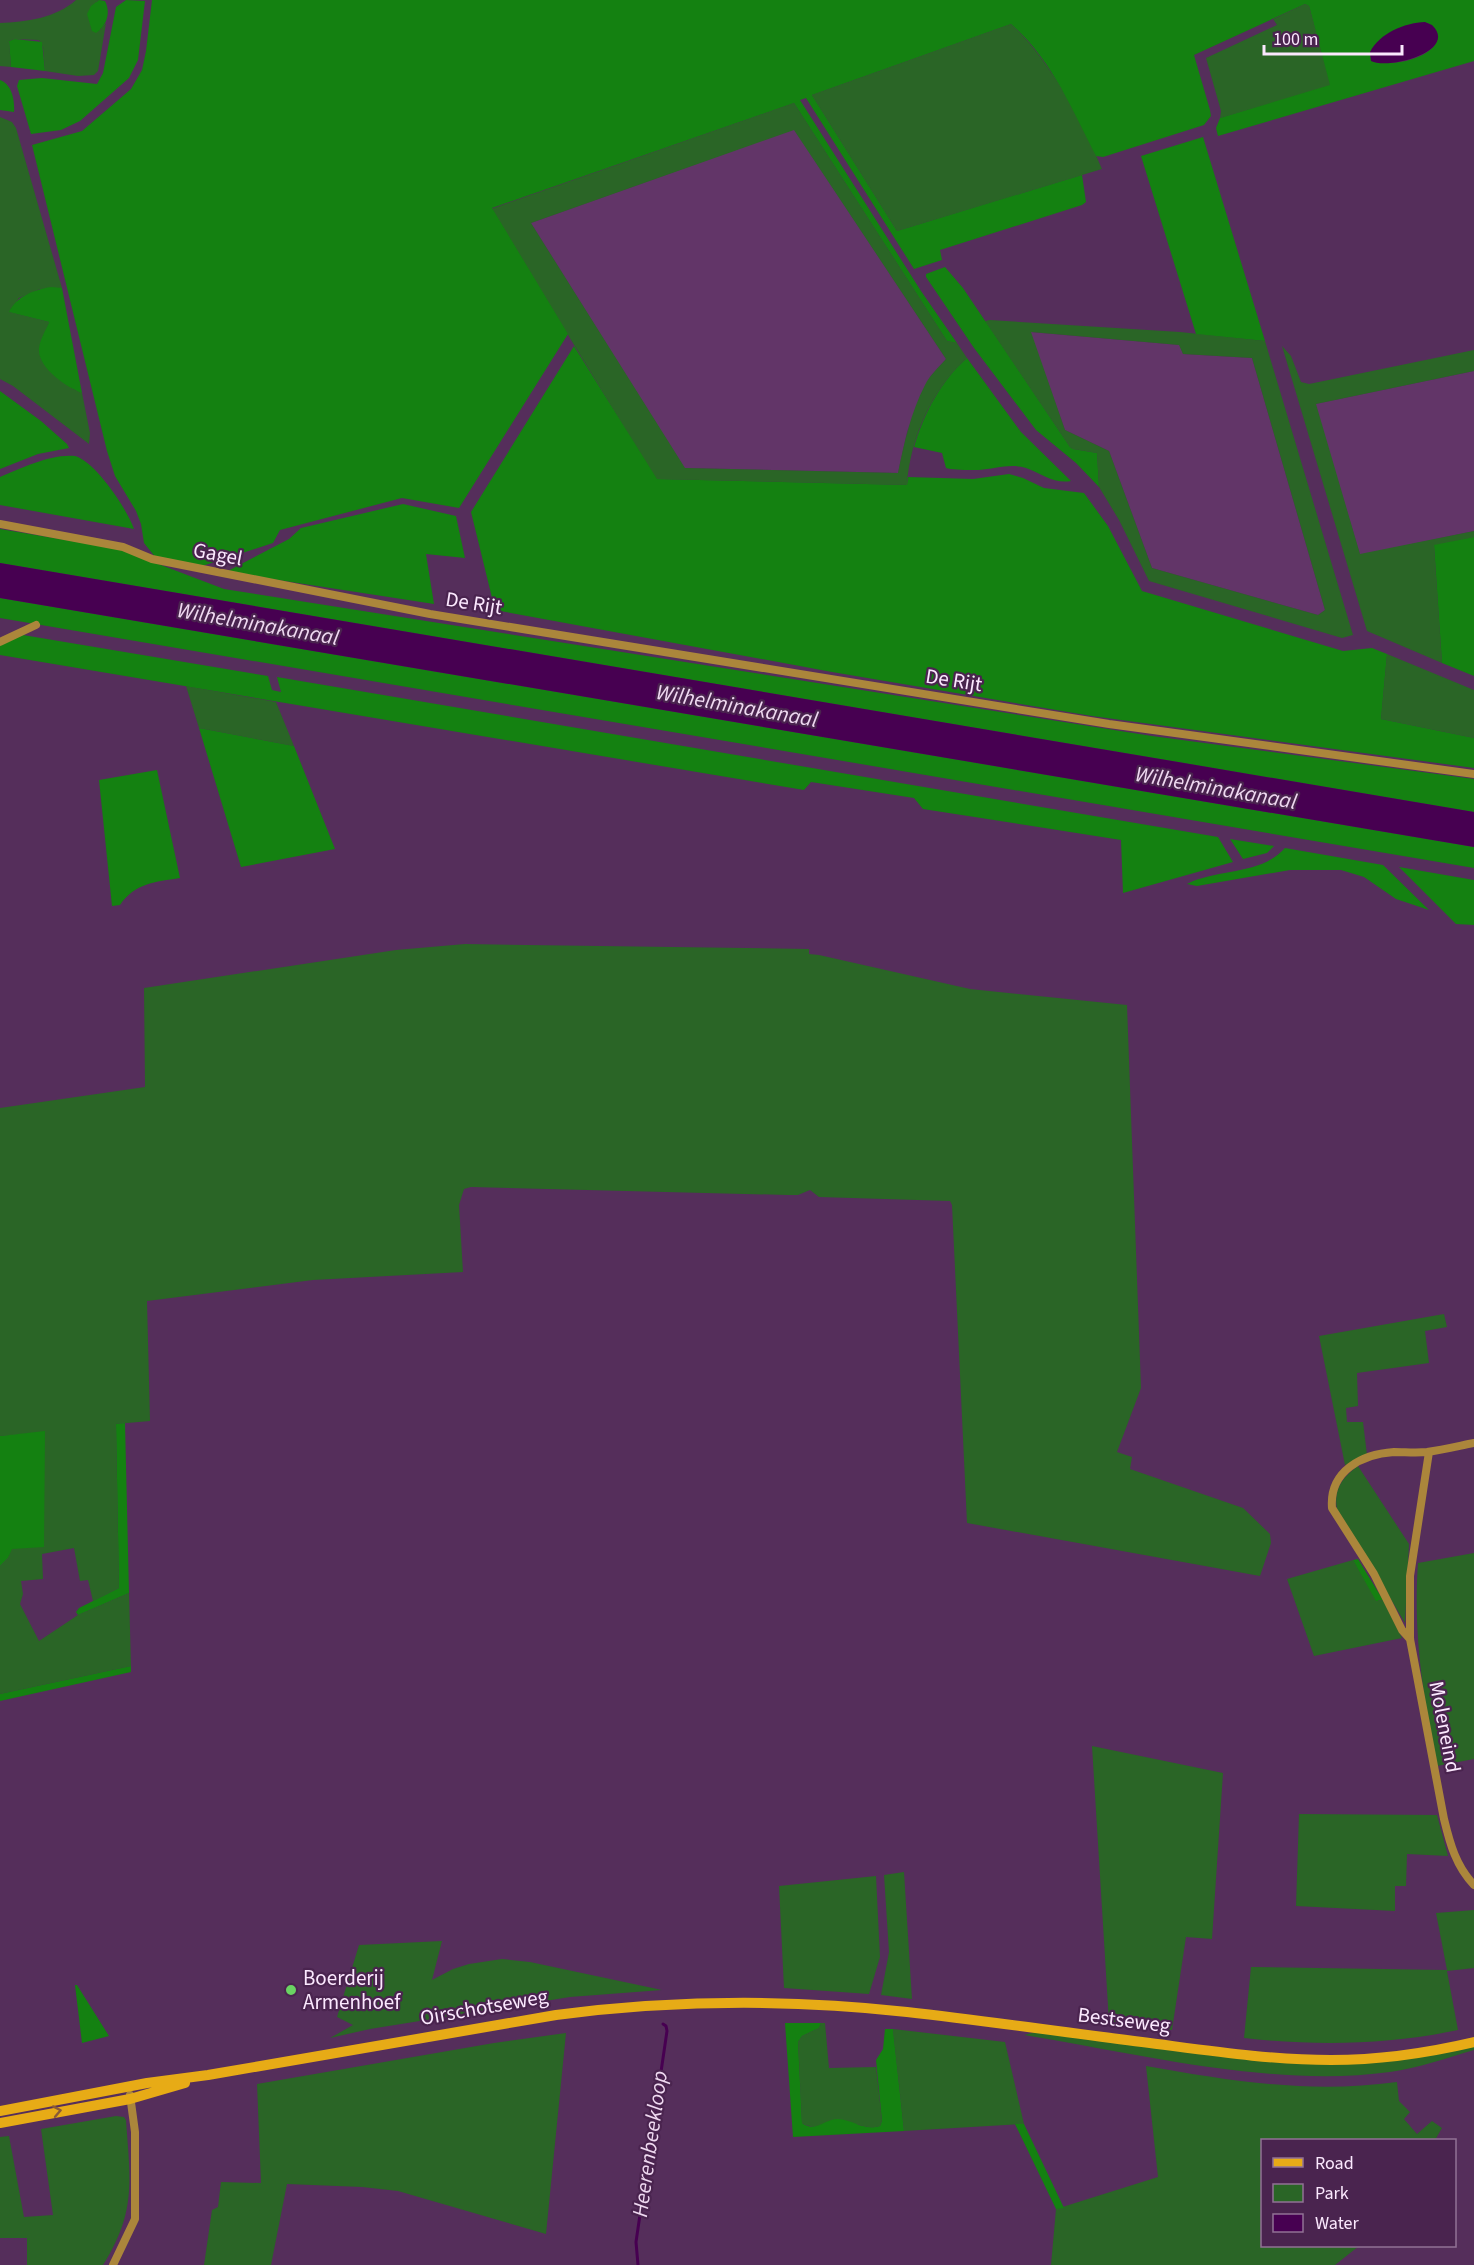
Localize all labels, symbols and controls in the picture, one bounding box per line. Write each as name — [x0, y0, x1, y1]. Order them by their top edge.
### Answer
scale bar — [1264, 18, 1402, 56]
text: 100 m — [1273, 27, 1318, 52]
street label: Gagel — [191, 535, 245, 573]
street label: De Rijt — [444, 584, 504, 622]
water label: Wilhelminakanaal — [175, 594, 342, 654]
street label: De Rijt — [924, 661, 984, 699]
water label: Wilhelminakanaal — [654, 676, 821, 736]
water label: Wilhelminakanaal — [1133, 758, 1300, 818]
street label: Moleneind — [1421, 1679, 1469, 1775]
place label: Boerderij Armenhoef — [303, 1963, 401, 2017]
street label: Oirschotseweg — [418, 1981, 551, 2033]
marker: Boerderij Armenhoef — [284, 1983, 298, 1997]
street label: Bestseweg — [1076, 1999, 1172, 2041]
water label: Heerenbeekloop — [624, 2069, 676, 2219]
one-way arrow — [52, 2105, 62, 2118]
legend — [1261, 2139, 1456, 2247]
text: Road — [1315, 2151, 1354, 2176]
text: Park — [1315, 2181, 1349, 2206]
text: Water — [1315, 2211, 1359, 2236]

